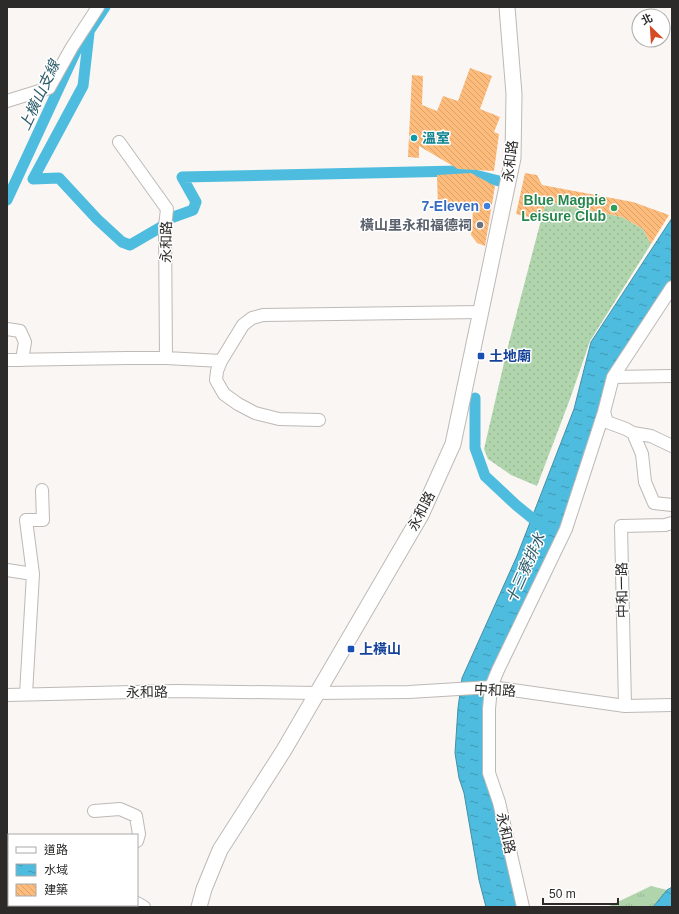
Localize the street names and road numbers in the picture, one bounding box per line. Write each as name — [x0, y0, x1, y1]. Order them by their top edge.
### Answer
street label: 永和路 — [500, 139, 520, 183]
street label: 永和路 — [158, 221, 174, 263]
street label: 永和路 — [404, 489, 438, 533]
street label: 中和一路 — [614, 562, 630, 618]
street label: 中和路 — [474, 681, 516, 699]
street label: 永和路 — [126, 684, 168, 700]
street label: 永和路 — [493, 811, 519, 855]

